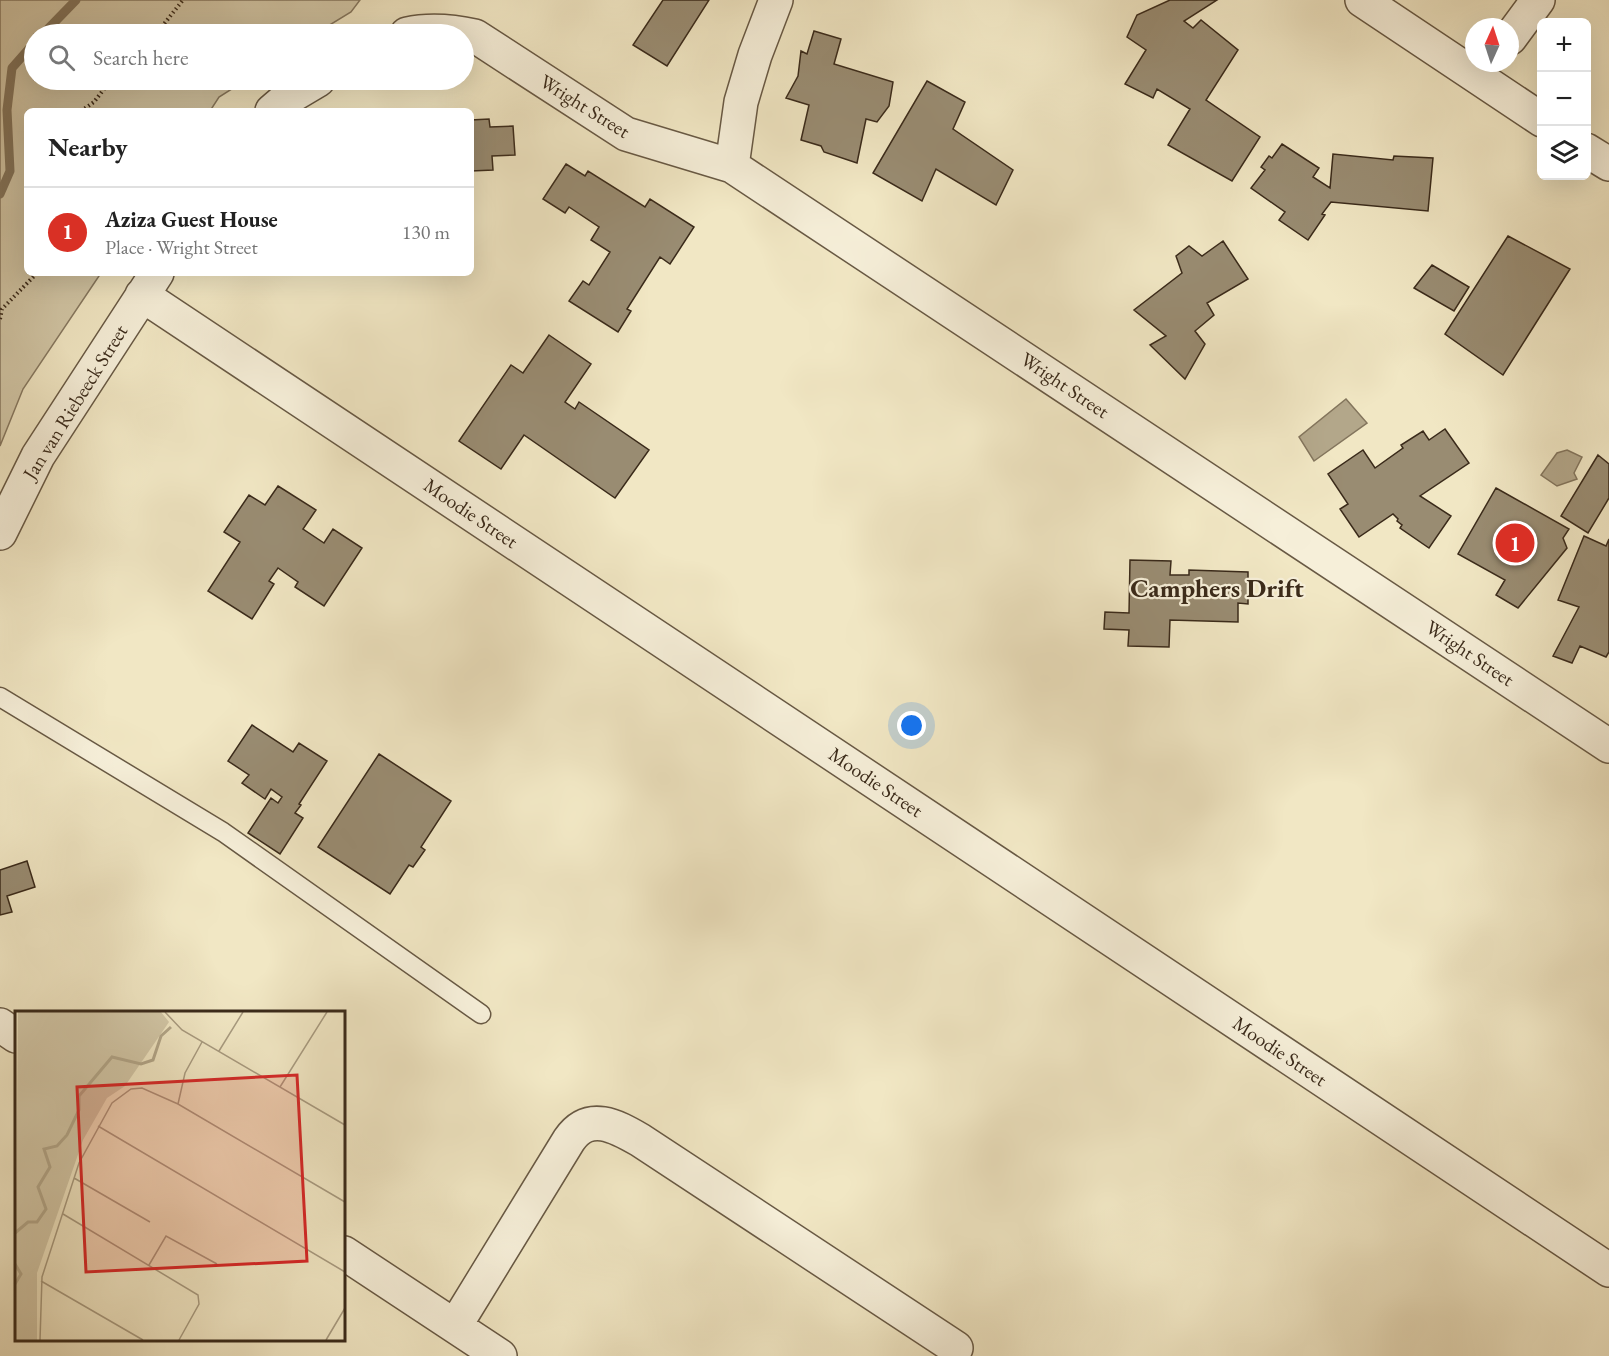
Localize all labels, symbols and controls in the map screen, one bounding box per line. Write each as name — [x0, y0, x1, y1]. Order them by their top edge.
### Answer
north arrow — [1465, 18, 1519, 72]
map controls — [1537, 18, 1591, 180]
button: + — [1537, 18, 1591, 72]
search box — [24, 24, 474, 90]
icon: search — [45, 41, 78, 74]
text: Search here — [93, 43, 188, 72]
street label: Wright Street — [535, 68, 635, 144]
button: − — [1537, 72, 1591, 126]
button: layers — [1537, 126, 1591, 180]
text: Nearby — [48, 130, 128, 164]
text: Aziza Guest House — [105, 205, 278, 234]
text: 1 — [62, 219, 73, 245]
text: 130 m — [402, 219, 450, 245]
text: Place · Wright Street — [105, 234, 258, 260]
street label: Jan van Riebeeck Street — [16, 319, 134, 486]
street label: Wright Street — [1016, 346, 1115, 425]
street label: Moodie Street — [419, 472, 524, 554]
pin: 1 — [1496, 520, 1534, 566]
district label: Camphers Drift — [1130, 571, 1304, 605]
street label: Wright Street — [1421, 614, 1520, 693]
your location — [897, 711, 926, 740]
street label: Moodie Street — [824, 741, 929, 823]
street label: Moodie Street — [1228, 1010, 1333, 1092]
inset map — [15, 1011, 345, 1341]

